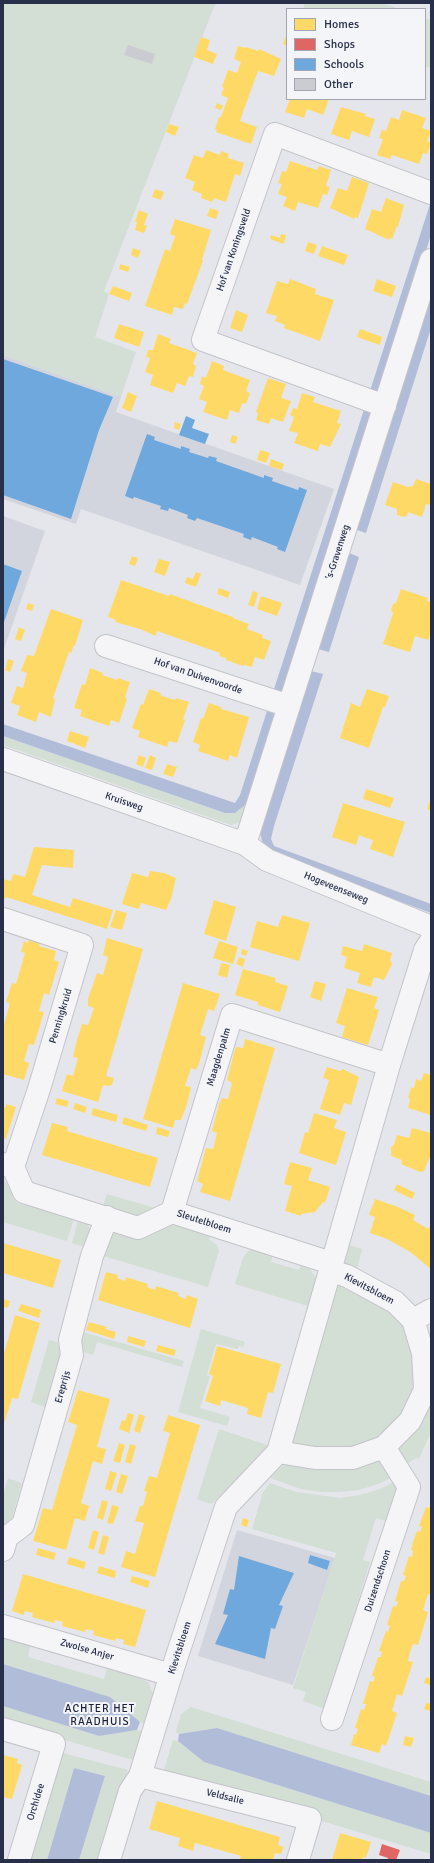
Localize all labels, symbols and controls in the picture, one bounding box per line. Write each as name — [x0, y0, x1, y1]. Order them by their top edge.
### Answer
legend — [286, 8, 426, 100]
text: Homes — [324, 17, 359, 32]
text: Shops — [324, 37, 355, 52]
text: Schools — [324, 57, 364, 72]
text: Other — [324, 77, 353, 92]
street label: Hof van Koningsveld — [214, 207, 254, 293]
street label: 's-Gravenweg — [323, 523, 353, 581]
street label: Hof van Duivenvoorde — [152, 655, 244, 697]
street label: Kruisweg — [103, 790, 145, 814]
street label: Hogeveenseweg — [302, 870, 370, 906]
street label: Penningkruid — [47, 987, 75, 1045]
street label: Maagdenpalm — [204, 1026, 234, 1088]
street label: Sleutelbloem — [175, 1208, 233, 1236]
street label: Kievitsbloem — [342, 1271, 396, 1307]
street label: Ereprijs — [53, 1369, 73, 1405]
street label: Duizendschoon — [362, 1548, 394, 1614]
street label: Kievitsbloem — [166, 1620, 194, 1676]
street label: Zwolse Anjer — [59, 1637, 115, 1663]
district label: ACHTER HET RAADHUIS — [65, 1702, 135, 1728]
street label: Orchidee — [25, 1782, 47, 1822]
street label: Veldsalie — [205, 1787, 245, 1807]

